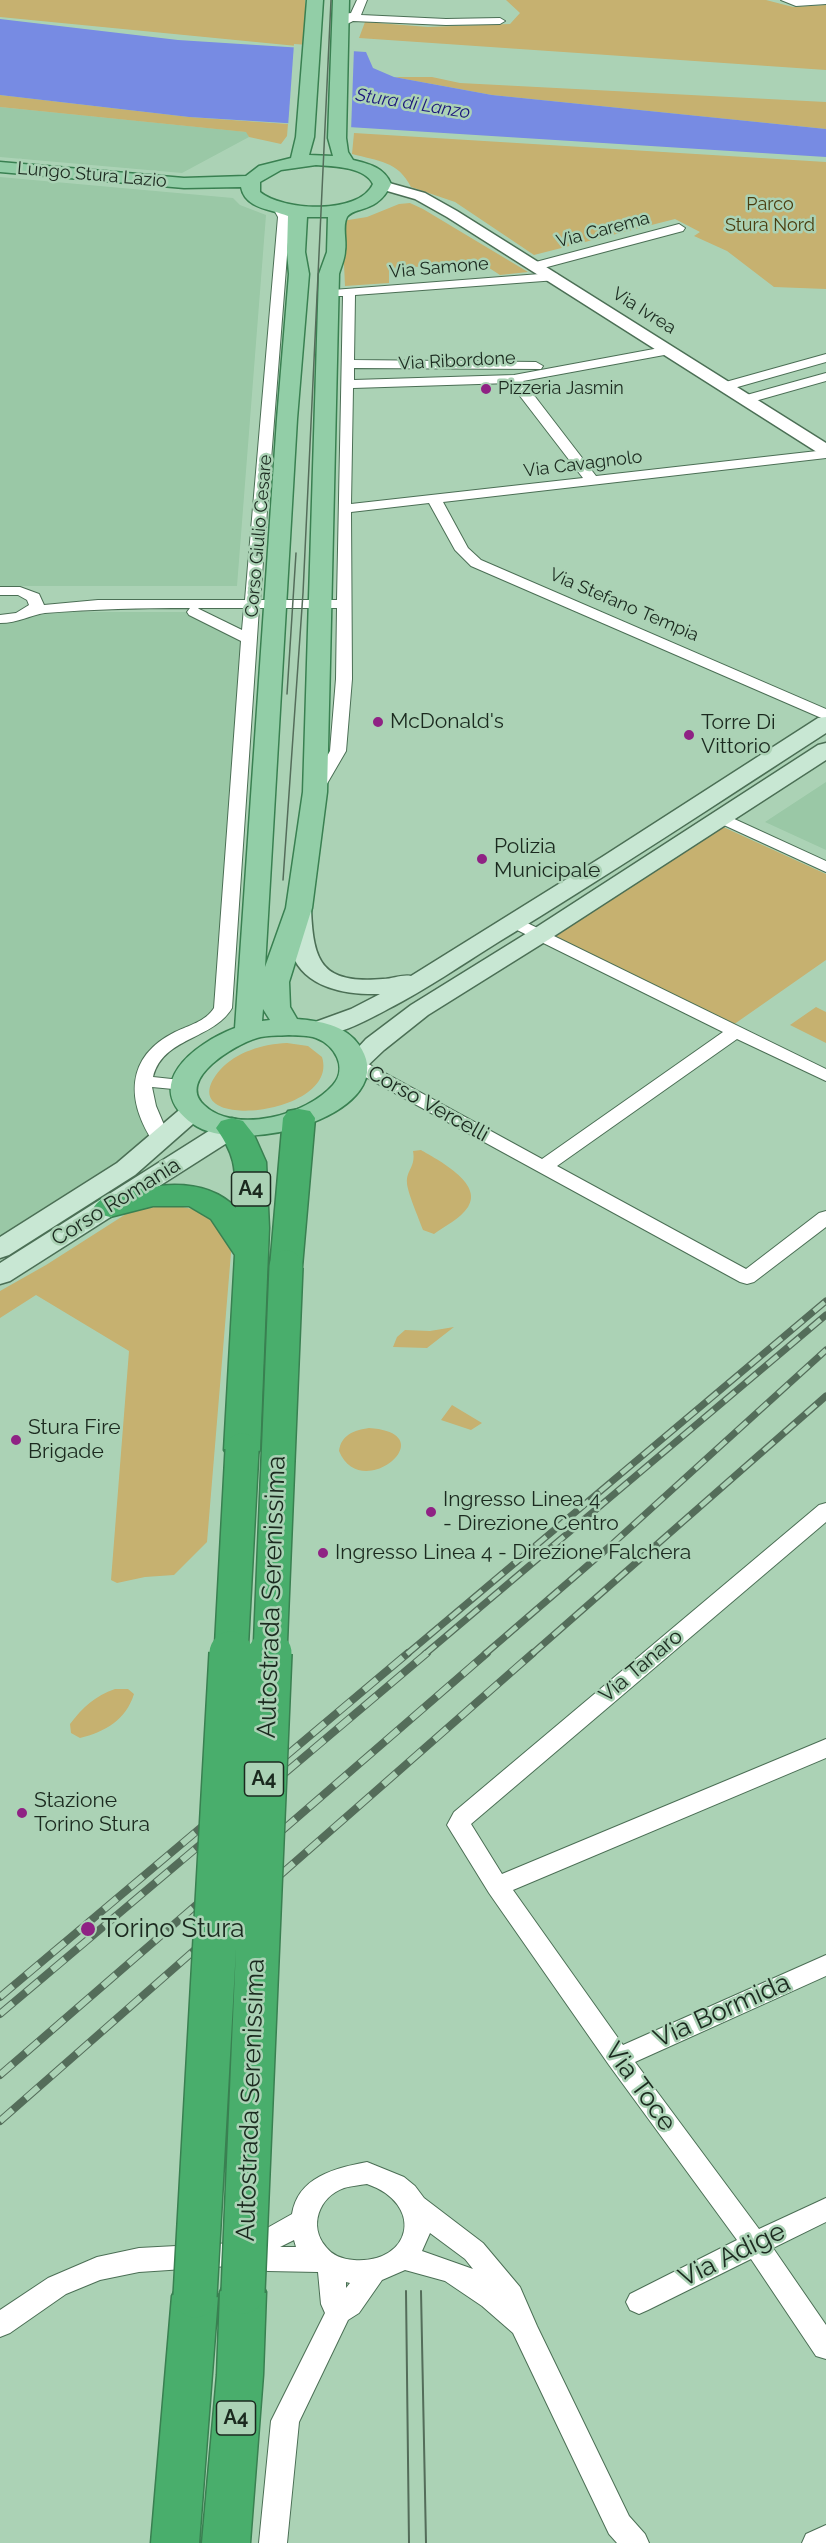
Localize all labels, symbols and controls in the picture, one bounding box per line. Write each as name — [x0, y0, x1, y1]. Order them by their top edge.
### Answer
water label: Stura di Lanzo — [354, 84, 472, 124]
street label: Lungo Stura Lazio — [16, 158, 168, 192]
park label: Parco Stura Nord — [725, 194, 815, 236]
street label: Via Carema — [554, 207, 652, 253]
street label: Via Samone — [388, 253, 490, 283]
street label: Via Ivrea — [608, 283, 680, 339]
street label: Via Ribordone — [398, 347, 516, 375]
place label: Pizzeria Jasmin — [498, 378, 624, 400]
marker: Pizzeria Jasmin — [479, 382, 493, 396]
street label: Via Cavagnolo — [522, 446, 644, 482]
street label: Corso Giulio Cesare — [241, 454, 277, 618]
street label: Via Stefano Tempia — [546, 564, 702, 646]
place label: McDonald's — [390, 709, 504, 735]
place label: Torre Di Vittorio — [701, 710, 776, 760]
marker: McDonald's — [371, 715, 385, 729]
marker: Torre Di Vittorio — [682, 728, 696, 742]
place label: Polizia Municipale — [494, 834, 600, 884]
marker: Polizia Municipale — [475, 852, 489, 866]
street label: Corso Vercelli — [363, 1060, 493, 1148]
street label: Corso Romania — [47, 1152, 185, 1252]
road number: A4 — [232, 1172, 270, 1206]
place label: Stura Fire Brigade — [28, 1415, 121, 1465]
marker: Stura Fire Brigade — [9, 1433, 23, 1447]
street label: Autostrada Serenissima — [251, 1455, 293, 1739]
place label: Ingresso Linea 4 - Direzione Centro — [443, 1487, 619, 1537]
marker: Ingresso Linea 4 - Direzione Centro — [424, 1505, 438, 1519]
place label: Ingresso Linea 4 - Direzione Falchera — [335, 1540, 691, 1566]
marker: Ingresso Linea 4 - Direzione Falchera — [316, 1546, 330, 1560]
street label: Via Tanaro — [594, 1624, 688, 1708]
road number: A4 — [244, 1762, 284, 1796]
place label: Stazione Torino Stura — [34, 1788, 150, 1838]
marker: Stazione Torino Stura — [15, 1806, 29, 1820]
place label: Torino Stura — [101, 1913, 244, 1945]
marker: Torino Stura — [79, 1920, 97, 1938]
street label: Autostrada Serenissima — [230, 1958, 272, 2242]
street label: Via Bormida — [649, 1967, 795, 2055]
street label: Via Toce — [597, 2037, 683, 2137]
street label: Via Adige — [674, 2216, 790, 2294]
road number: A4 — [216, 2401, 256, 2435]

